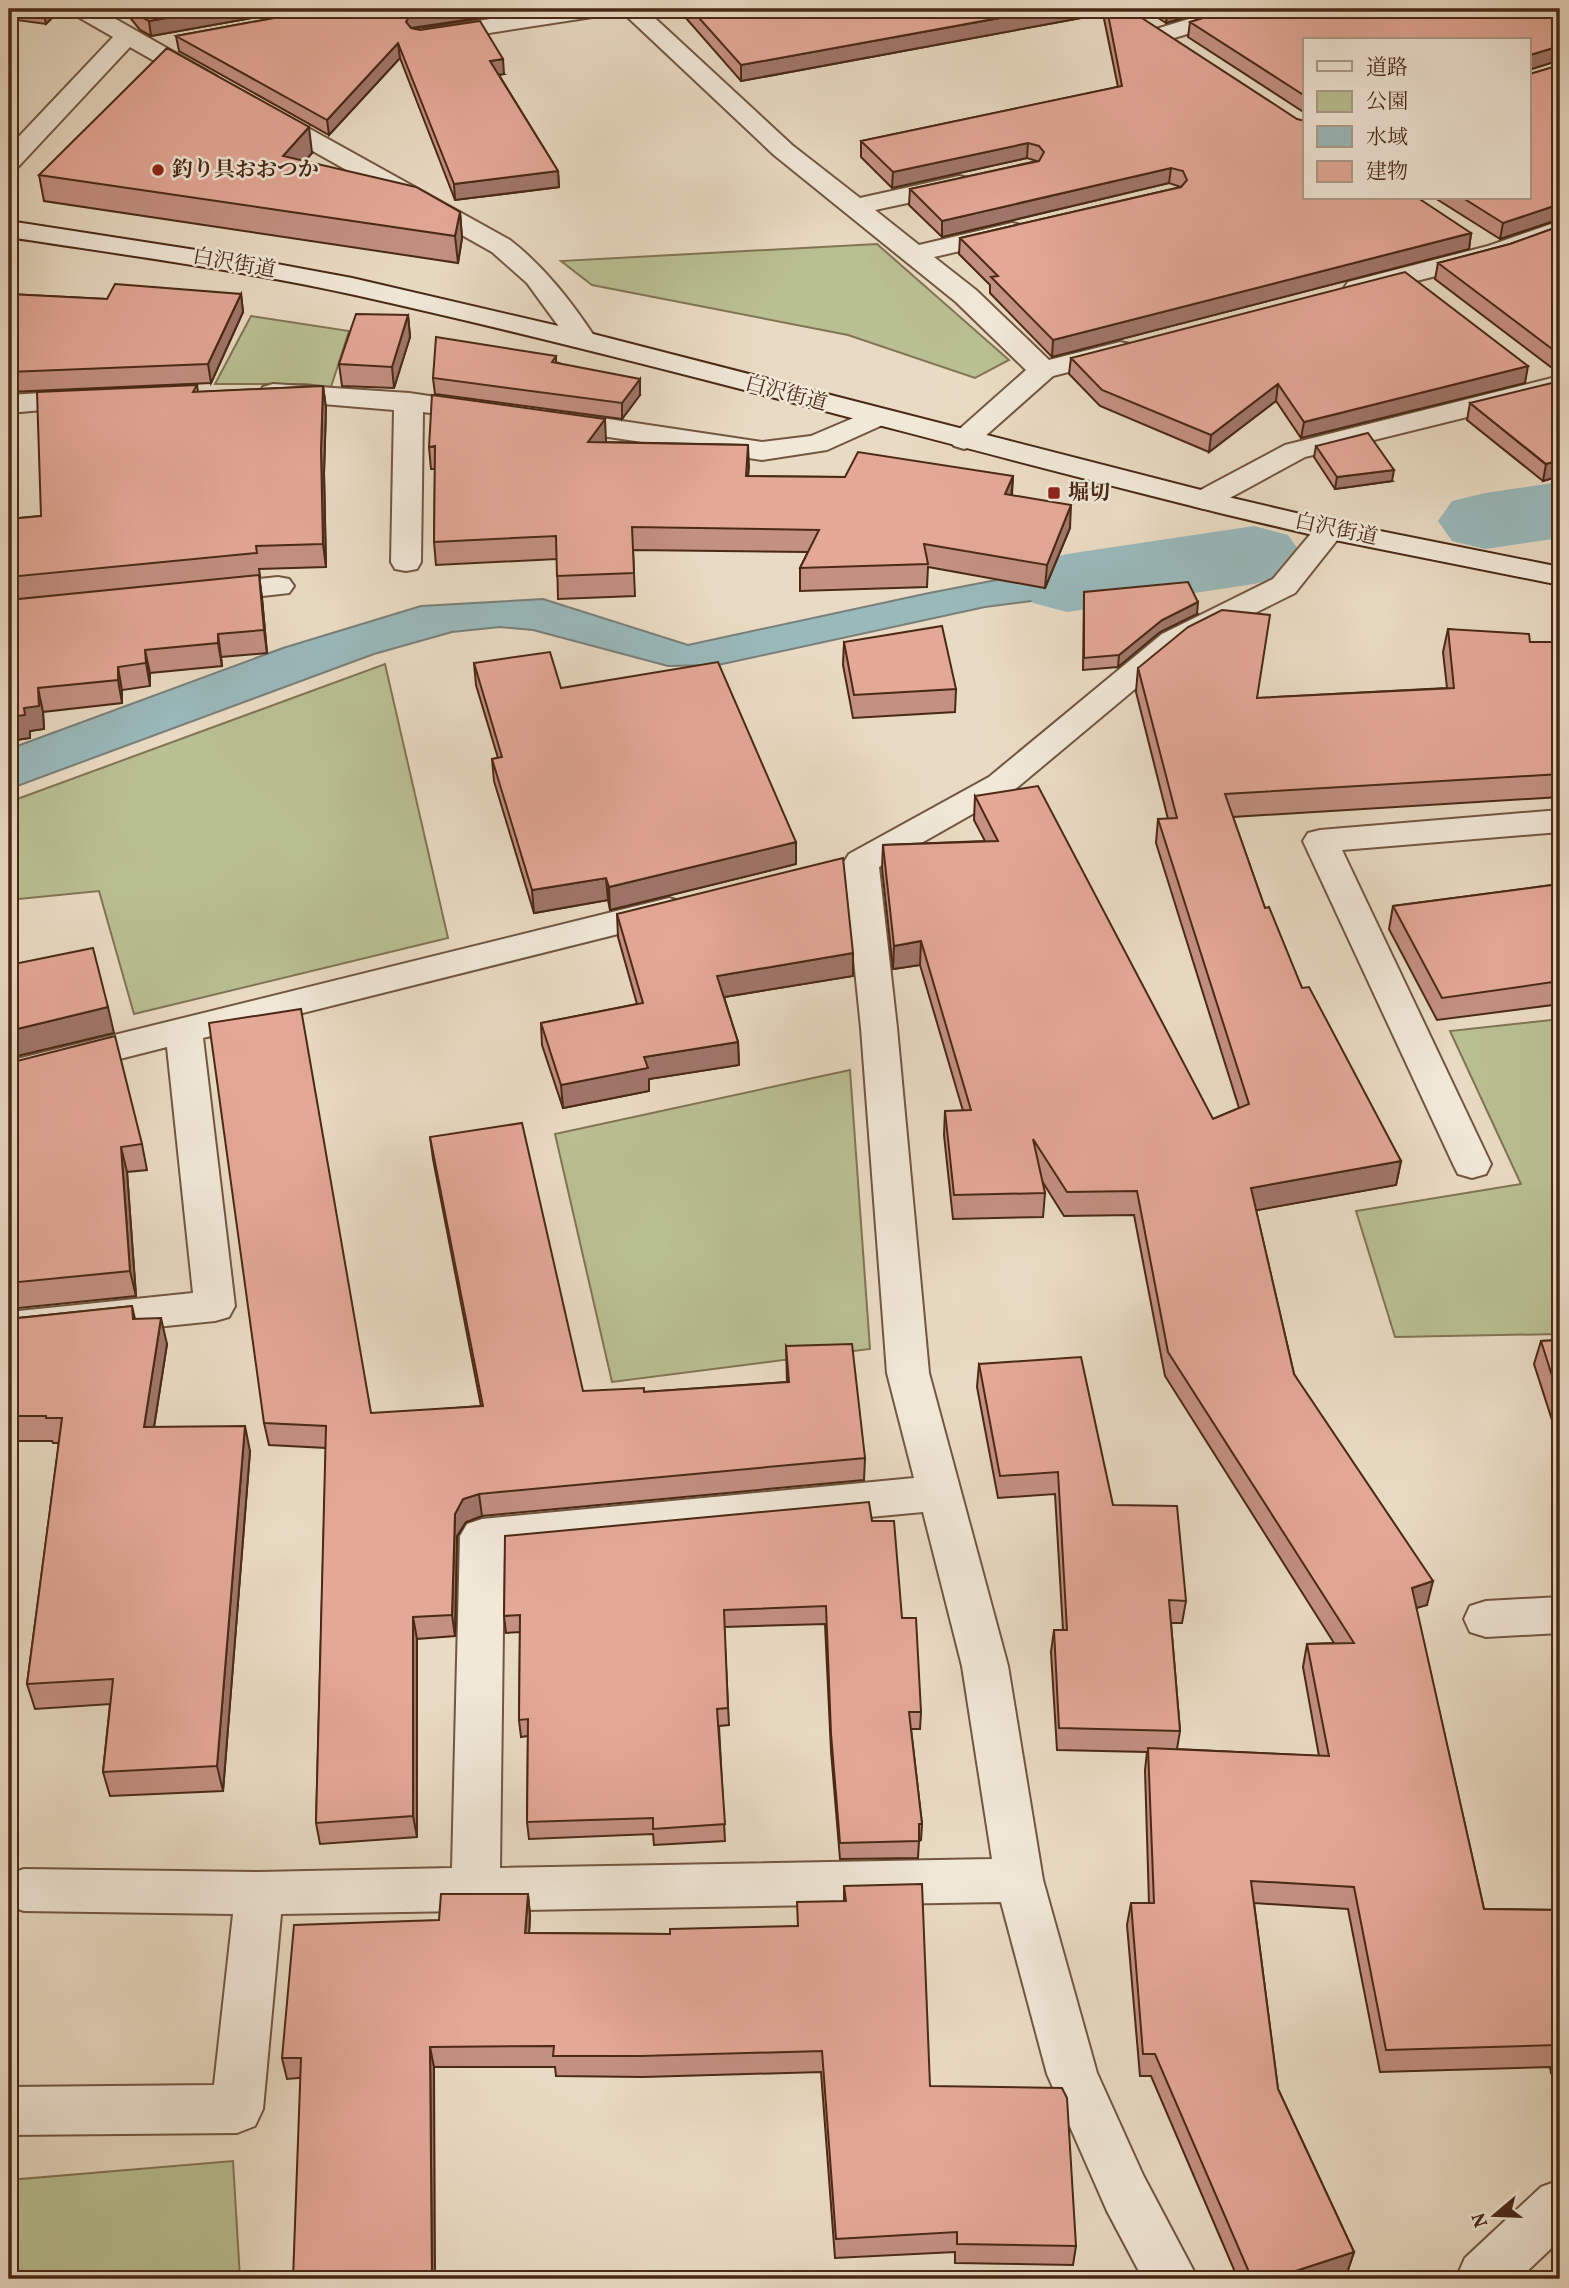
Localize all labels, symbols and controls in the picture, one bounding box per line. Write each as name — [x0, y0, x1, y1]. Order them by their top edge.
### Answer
legend — [1303, 38, 1530, 200]
text: 道路 — [1366, 54, 1408, 83]
text: 公園 — [1366, 88, 1408, 117]
text: 水域 — [1366, 124, 1408, 153]
place label: 釣り具おおつか — [172, 156, 319, 185]
text: 建物 — [1366, 158, 1408, 187]
marker: 釣り具おおつか — [150, 162, 166, 178]
street label: 白沢街道 — [190, 242, 278, 286]
street label: 白沢街道 — [742, 369, 830, 419]
place label: 堀切 — [1068, 479, 1110, 508]
marker: 堀切 — [1046, 485, 1062, 501]
street label: 白沢街道 — [1292, 507, 1380, 553]
north arrow — [1460, 2180, 1530, 2250]
text: N — [1466, 2209, 1495, 2231]

